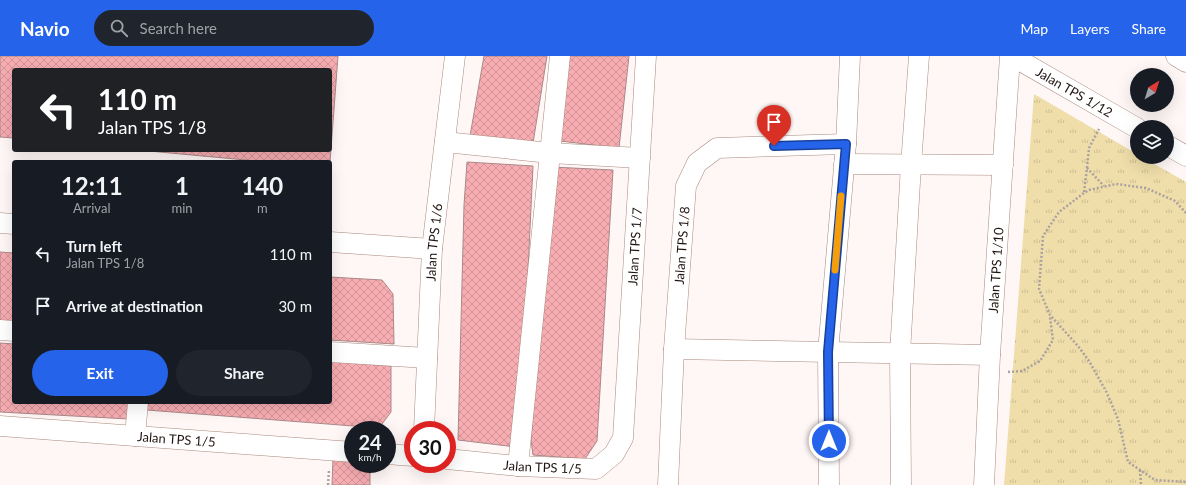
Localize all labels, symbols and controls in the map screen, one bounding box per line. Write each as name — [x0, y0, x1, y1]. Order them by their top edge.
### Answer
search box — [94, 10, 374, 46]
text: Navio — [20, 17, 70, 40]
icon: search — [108, 17, 130, 39]
text: Search here — [140, 19, 217, 37]
text: Map — [1020, 20, 1048, 37]
text: Layers — [1070, 20, 1110, 37]
text: Share — [1132, 20, 1166, 37]
street label: Jalan TPS 1/12 — [1033, 64, 1116, 120]
north arrow — [1130, 68, 1174, 112]
map controls — [1130, 68, 1174, 164]
text: 110 m — [98, 82, 177, 116]
icon: left — [32, 84, 84, 136]
pin — [757, 105, 791, 146]
icon: arrive — [763, 111, 785, 133]
text: Jalan TPS 1/8 — [98, 116, 206, 138]
button: layers — [1130, 120, 1174, 164]
text: 12:11 — [61, 171, 123, 200]
text: 1 — [175, 171, 189, 200]
text: 140 — [241, 171, 283, 200]
text: Arrival — [73, 200, 110, 216]
text: min — [172, 200, 193, 216]
text: m — [257, 200, 268, 216]
street label: Jalan TPS 1/6 — [423, 202, 445, 282]
street label: Jalan TPS 1/8 — [671, 206, 692, 285]
street label: Jalan TPS 1/7 — [624, 207, 645, 286]
street label: Jalan TPS 1/10 — [985, 226, 1007, 314]
text: Turn left — [66, 237, 122, 255]
icon: left — [32, 243, 54, 265]
text: 110 m — [270, 245, 312, 263]
text: Jalan TPS 1/8 — [66, 255, 144, 271]
icon: arrive — [32, 295, 54, 317]
text: Arrive at destination — [66, 297, 203, 315]
text: 30 m — [278, 297, 312, 315]
button: Exit — [32, 350, 168, 396]
button: Share — [176, 350, 312, 396]
position arrow — [808, 420, 850, 462]
speed limit sign: 30 — [404, 421, 456, 473]
street label: Jalan TPS 1/5 — [137, 428, 216, 450]
text: 24 — [358, 430, 382, 454]
text: km/h — [358, 451, 382, 463]
street label: Jalan TPS 1/5 — [503, 457, 582, 476]

